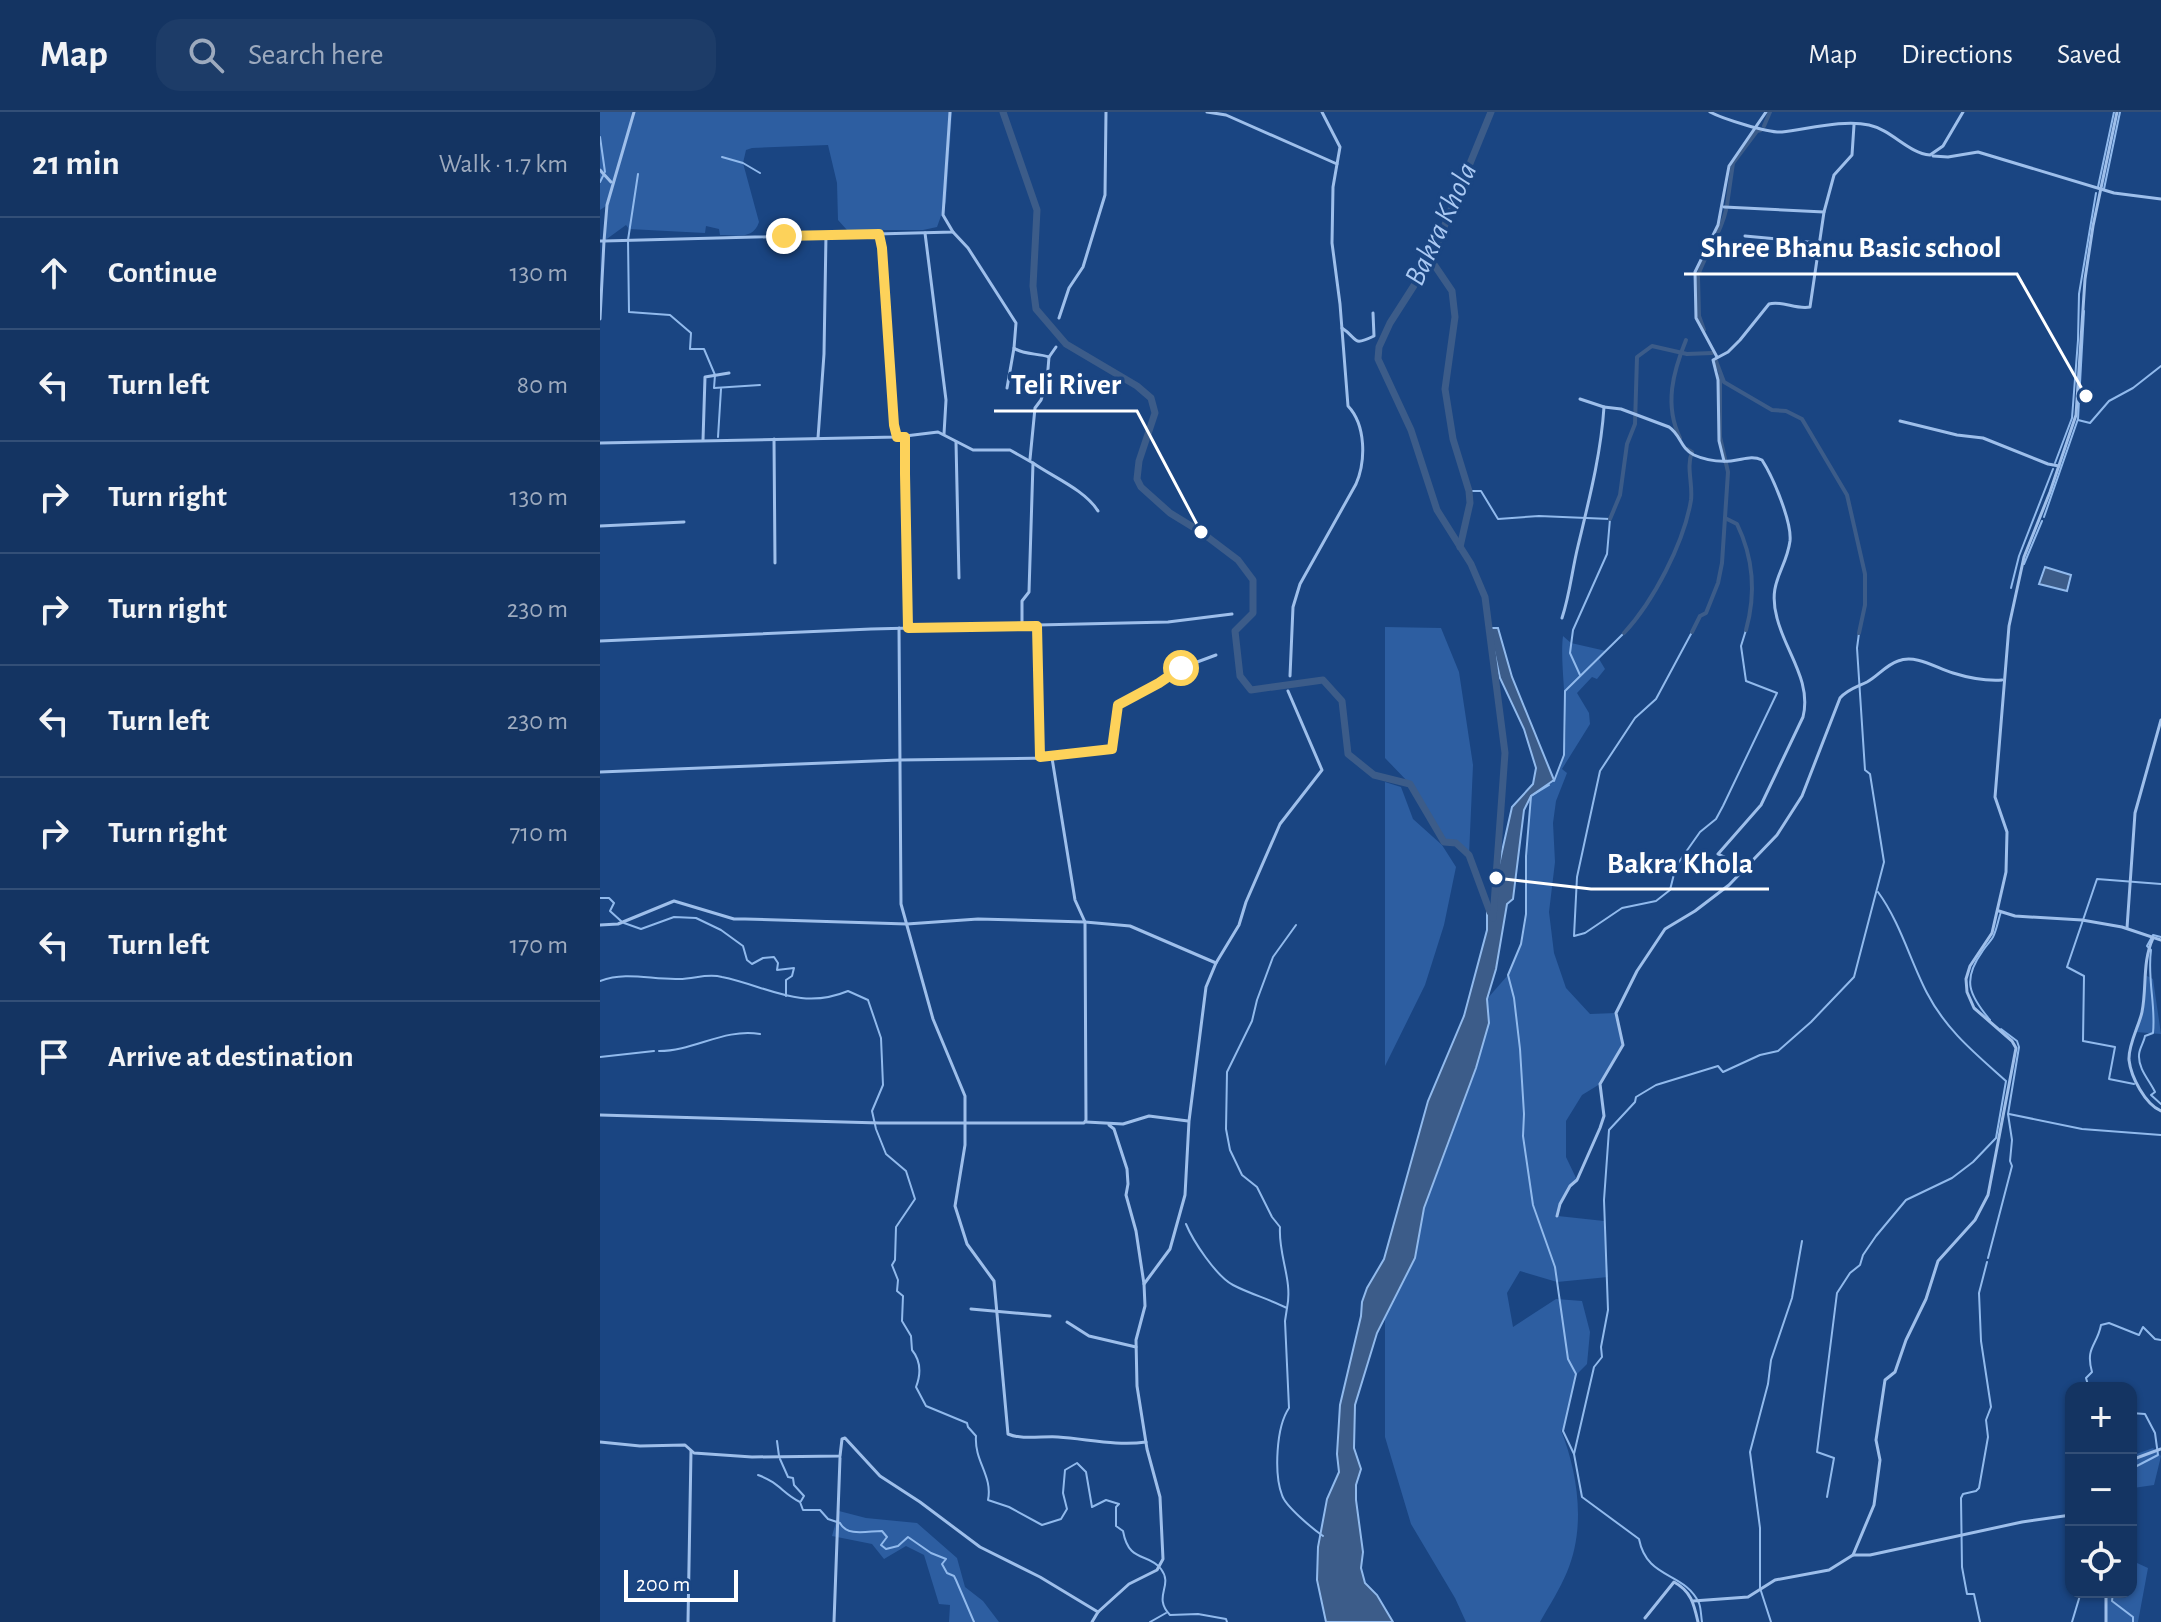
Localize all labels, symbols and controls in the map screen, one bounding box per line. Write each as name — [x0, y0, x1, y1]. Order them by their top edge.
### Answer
search box — [156, 19, 716, 91]
icon: search — [184, 33, 228, 77]
text: Map — [40, 36, 108, 74]
text: Search here — [248, 40, 384, 70]
text: Map — [1808, 41, 1857, 69]
text: Directions — [1901, 41, 2013, 69]
text: Saved — [2057, 41, 2121, 69]
text: 21 min — [32, 147, 120, 181]
text: Walk · 1.7 km — [439, 151, 568, 177]
water label: Bakra Khola — [1400, 158, 1482, 290]
route end — [766, 218, 802, 254]
callout: Shree Bhanu Basic school — [1684, 220, 2017, 274]
text: Shree Bhanu Basic school — [1700, 233, 2002, 263]
icon: ahead — [32, 251, 76, 295]
text: Continue — [108, 258, 217, 288]
text: 130 m — [510, 260, 568, 286]
callout: Teli River — [994, 357, 1137, 411]
icon: left — [32, 363, 76, 407]
text: Turn left — [108, 370, 209, 400]
text: Teli River — [1011, 370, 1122, 400]
text: 80 m — [517, 372, 568, 398]
icon: right — [32, 475, 76, 519]
text: Turn right — [108, 482, 227, 512]
text: 130 m — [510, 484, 568, 510]
icon: right — [32, 587, 76, 631]
text: Turn right — [108, 594, 227, 624]
text: 230 m — [507, 596, 568, 622]
route start — [1163, 650, 1199, 686]
icon: left — [32, 699, 76, 743]
text: Turn left — [108, 706, 209, 736]
text: 230 m — [507, 708, 568, 734]
icon: right — [32, 811, 76, 855]
text: Turn right — [108, 818, 227, 848]
text: 710 m — [509, 820, 568, 846]
callout: Bakra Khola — [1591, 835, 1769, 889]
text: Bakra Khola — [1607, 849, 1753, 879]
icon: left — [32, 923, 76, 967]
text: Turn left — [108, 930, 209, 960]
text: 170 m — [509, 932, 568, 958]
icon: arrive — [32, 1035, 76, 1079]
text: Arrive at destination — [108, 1042, 354, 1072]
map controls — [2065, 1382, 2137, 1598]
button: + — [2065, 1382, 2137, 1454]
button: − — [2065, 1454, 2137, 1526]
button: locate — [2065, 1526, 2137, 1598]
scale bar — [624, 1566, 738, 1602]
text: 200 m — [636, 1573, 690, 1595]

